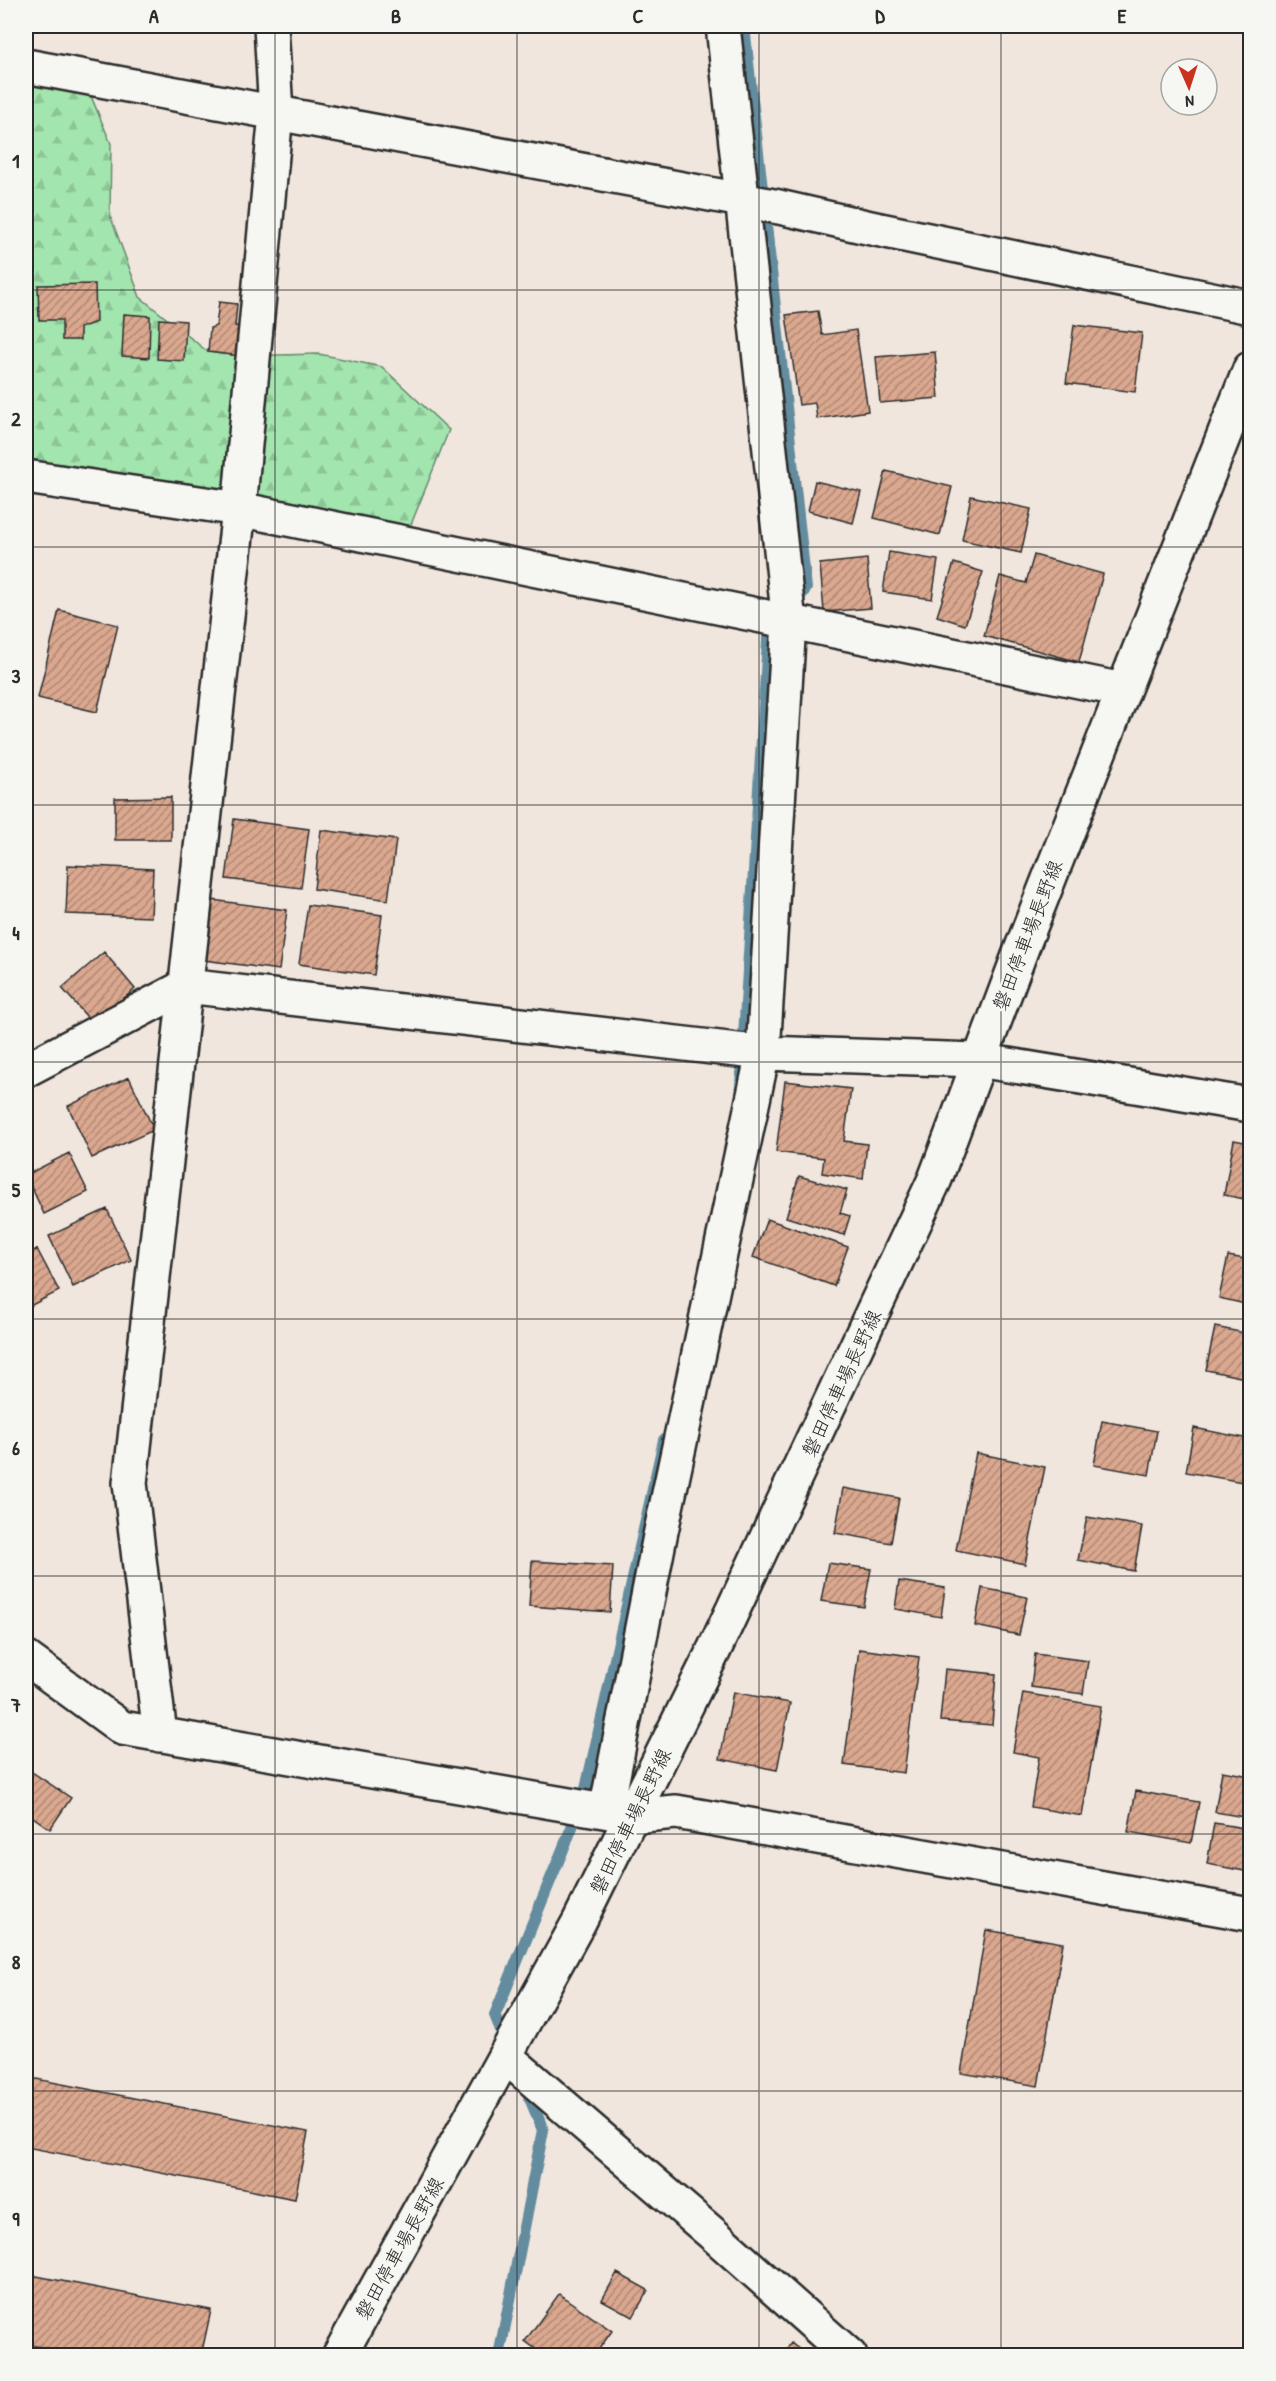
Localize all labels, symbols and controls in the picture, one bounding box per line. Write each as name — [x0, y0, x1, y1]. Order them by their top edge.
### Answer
text: A — [149, 2, 159, 29]
text: B — [391, 2, 401, 29]
text: C — [633, 2, 644, 29]
text: D — [875, 2, 885, 29]
text: E — [1118, 2, 1127, 29]
north arrow — [1159, 57, 1219, 117]
text: N — [1184, 91, 1195, 113]
text: 1 — [12, 147, 20, 174]
text: 2 — [11, 405, 21, 432]
text: 3 — [12, 662, 21, 689]
street label: 磐田停車場長野線 — [986, 855, 1068, 1015]
text: 4 — [12, 919, 20, 946]
text: 5 — [12, 1176, 21, 1203]
street label: 磐田停車場長野線 — [795, 1305, 887, 1461]
text: 6 — [12, 1434, 20, 1461]
text: 7 — [10, 1691, 21, 1718]
street label: 磐田停車場長野線 — [583, 1743, 677, 1899]
text: 8 — [12, 1948, 21, 1975]
street label: 磐田停車場長野線 — [348, 2171, 450, 2325]
text: 9 — [12, 2205, 20, 2232]

